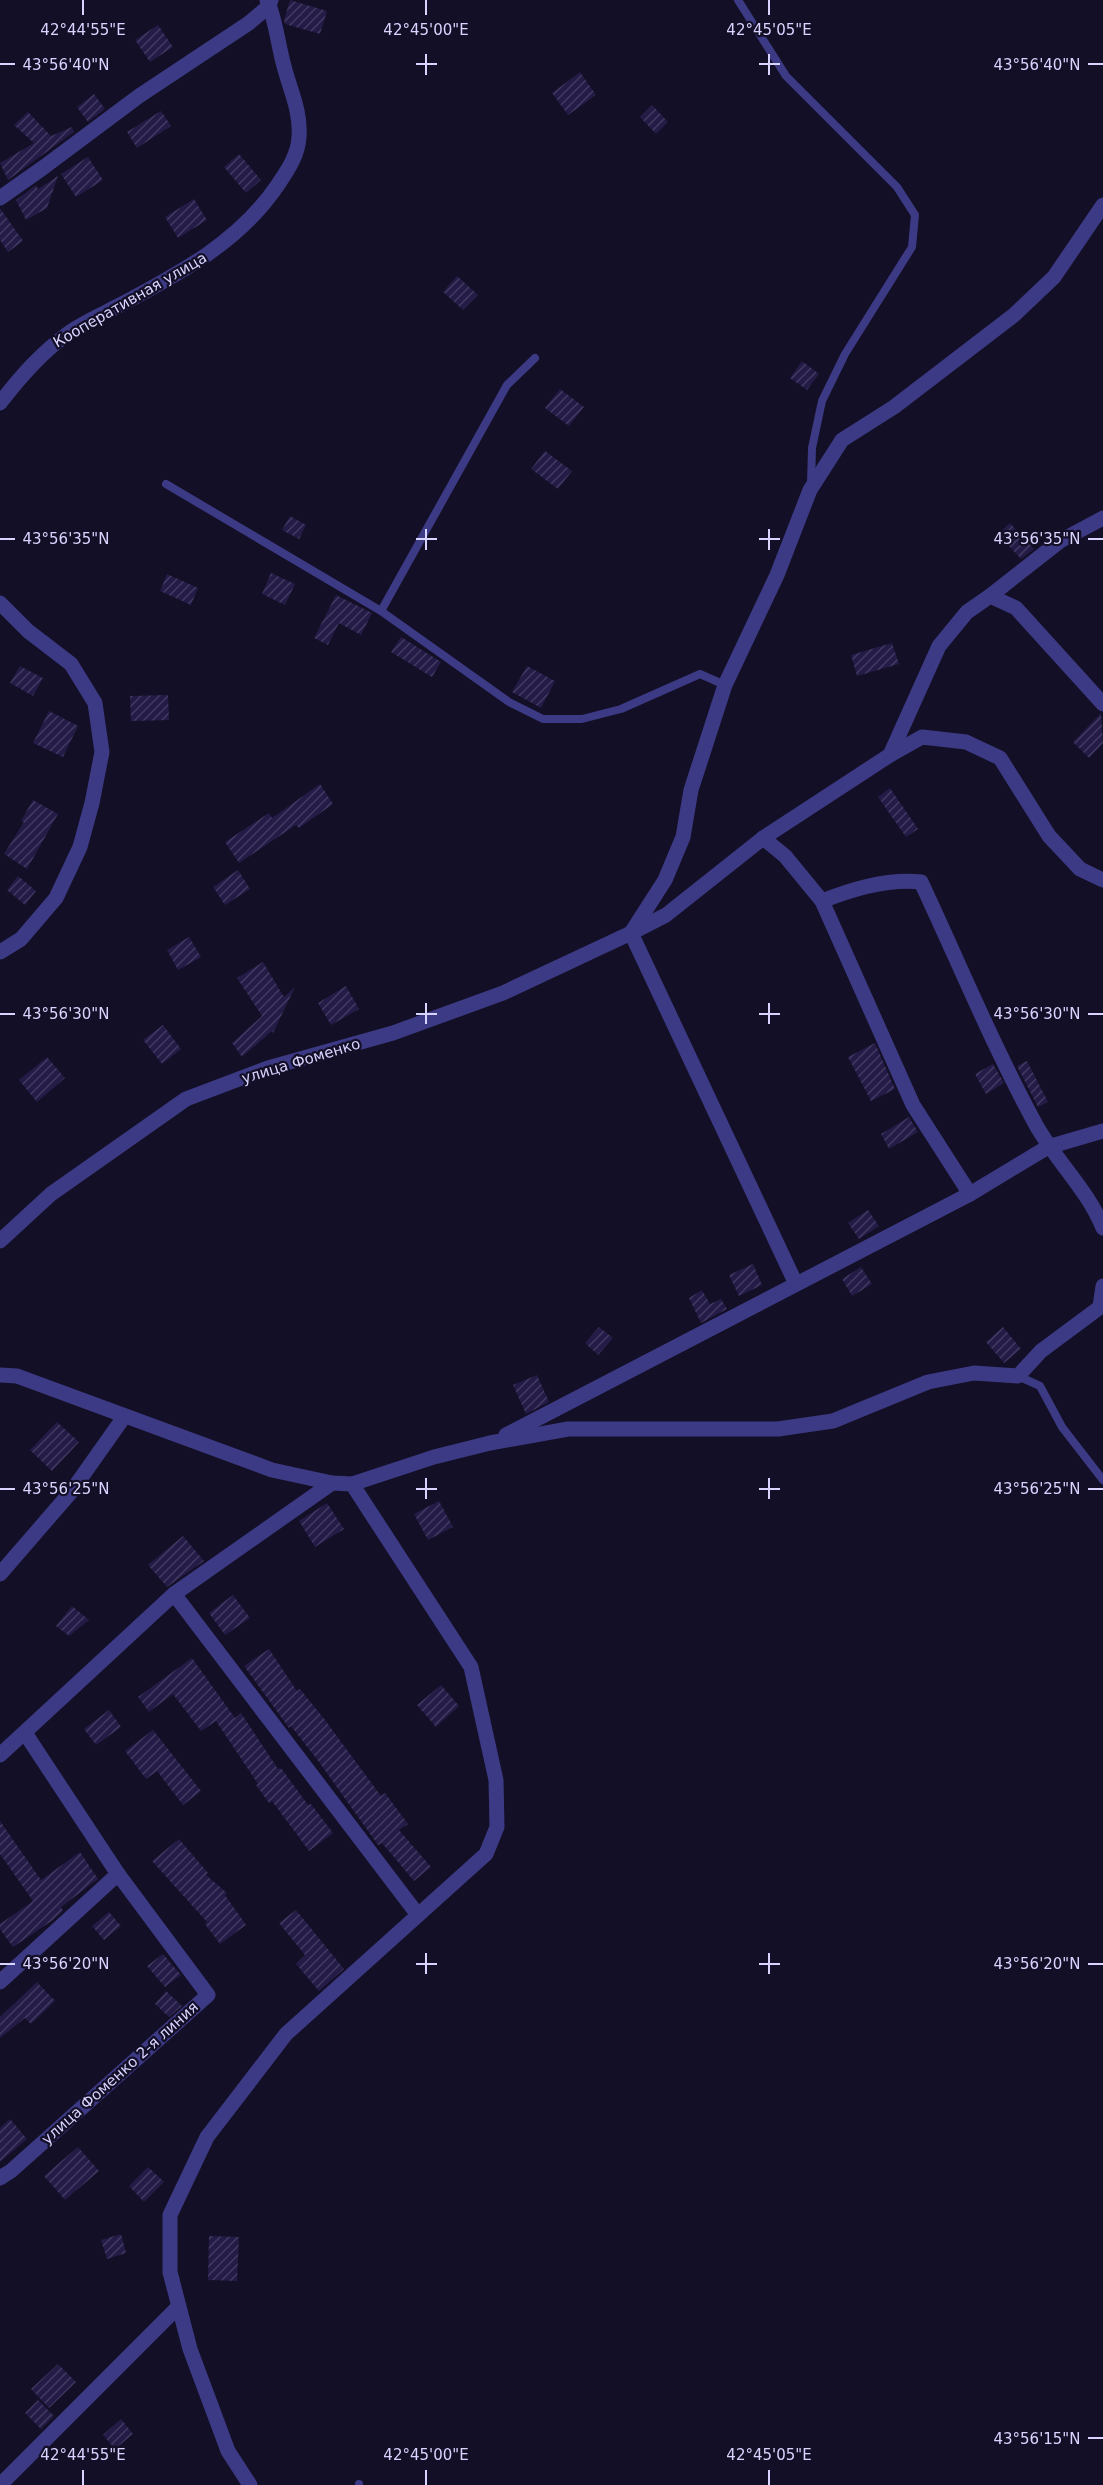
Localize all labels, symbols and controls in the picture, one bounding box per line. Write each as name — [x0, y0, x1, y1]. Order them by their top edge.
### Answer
text: 42°44'55"E — [40, 21, 126, 39]
text: 42°45'00"E — [383, 21, 469, 39]
text: 42°45'05"E — [726, 21, 812, 39]
text: 43°56'40"N — [22, 56, 110, 74]
text: 43°56'40"N — [993, 56, 1081, 74]
street label: Кооперативная улица — [50, 249, 210, 351]
text: 43°56'35"N — [22, 530, 110, 548]
text: 43°56'35"N — [993, 530, 1081, 548]
text: 43°56'30"N — [22, 1005, 110, 1023]
text: 43°56'30"N — [993, 1005, 1081, 1023]
street label: улица Фоменко — [240, 1034, 362, 1088]
text: 43°56'25"N — [22, 1480, 110, 1498]
text: 43°56'25"N — [993, 1480, 1081, 1498]
text: 43°56'20"N — [22, 1955, 110, 1973]
text: 43°56'20"N — [993, 1955, 1081, 1973]
street label: улица Фоменко 2-я линия — [38, 1998, 202, 2148]
text: 43°56'15"N — [993, 2430, 1081, 2448]
text: 42°44'55"E — [40, 2446, 126, 2464]
text: 42°45'00"E — [383, 2446, 469, 2464]
text: 42°45'05"E — [726, 2446, 812, 2464]

